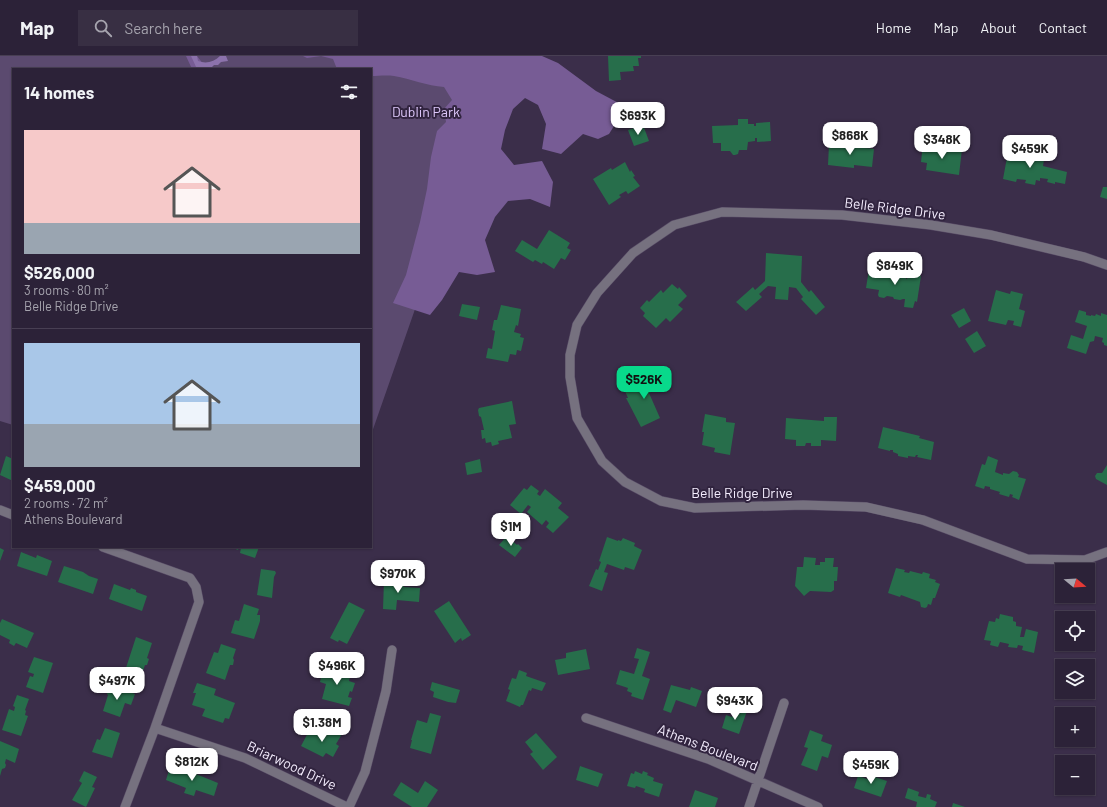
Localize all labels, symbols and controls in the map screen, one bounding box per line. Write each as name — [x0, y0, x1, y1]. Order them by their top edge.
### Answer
search box — [78, 10, 358, 46]
text: Map — [20, 16, 54, 39]
icon: search — [92, 17, 114, 39]
text: Search here — [124, 19, 202, 37]
text: Home — [876, 19, 912, 36]
text: Map — [934, 19, 958, 36]
text: About — [980, 19, 1017, 36]
text: Contact — [1039, 19, 1087, 36]
icon: filters — [338, 81, 360, 103]
text: 14 homes — [24, 82, 94, 102]
pin: $693K — [610, 102, 666, 136]
park label: Dublin Park — [392, 103, 460, 120]
text: $693K — [620, 107, 656, 123]
pin: $868K — [822, 122, 878, 156]
pin: $348K — [914, 126, 970, 160]
text: $868K — [832, 127, 868, 143]
text: $348K — [923, 131, 961, 147]
pin: $459K — [1002, 135, 1058, 169]
text: $459K — [1011, 140, 1049, 156]
icon: home — [156, 156, 228, 228]
street label: Belle Ridge Drive — [844, 193, 946, 223]
pin: $849K — [867, 252, 923, 286]
text: $849K — [876, 257, 914, 273]
text: $526,000 — [24, 262, 95, 282]
text: 3 rooms · 80 m² — [24, 282, 109, 298]
text: Belle Ridge Drive — [24, 298, 118, 314]
pin: $526K — [616, 366, 672, 400]
icon: home — [156, 369, 228, 441]
text: $526K — [626, 371, 662, 387]
text: $459,000 — [24, 475, 95, 495]
street label: Belle Ridge Drive — [691, 484, 793, 501]
text: 2 rooms · 72 m² — [24, 495, 108, 511]
text: Athens Boulevard — [24, 511, 123, 527]
pin: $1M — [492, 513, 530, 547]
text: $1M — [500, 518, 522, 534]
pin: $970K — [370, 560, 426, 594]
north arrow — [1055, 563, 1095, 603]
map controls — [1055, 563, 1095, 795]
text: $970K — [380, 565, 416, 581]
button: locate — [1055, 611, 1095, 651]
pin: $496K — [309, 652, 365, 686]
text: $496K — [318, 657, 356, 673]
button: layers — [1055, 659, 1095, 699]
pin: $497K — [89, 667, 145, 701]
text: $497K — [99, 672, 135, 688]
pin: $943K — [707, 687, 763, 721]
text: $943K — [716, 692, 754, 708]
button: + — [1055, 707, 1095, 747]
pin: $1.38M — [289, 709, 355, 743]
text: $1.38M — [303, 714, 341, 730]
street label: Athens Boulevard — [655, 720, 761, 774]
street label: Briarwood Drive — [245, 737, 339, 793]
pin: $812K — [164, 748, 220, 782]
pin: $459K — [843, 751, 899, 785]
text: $812K — [175, 753, 209, 769]
button: − — [1055, 755, 1095, 795]
text: $459K — [852, 756, 890, 772]

